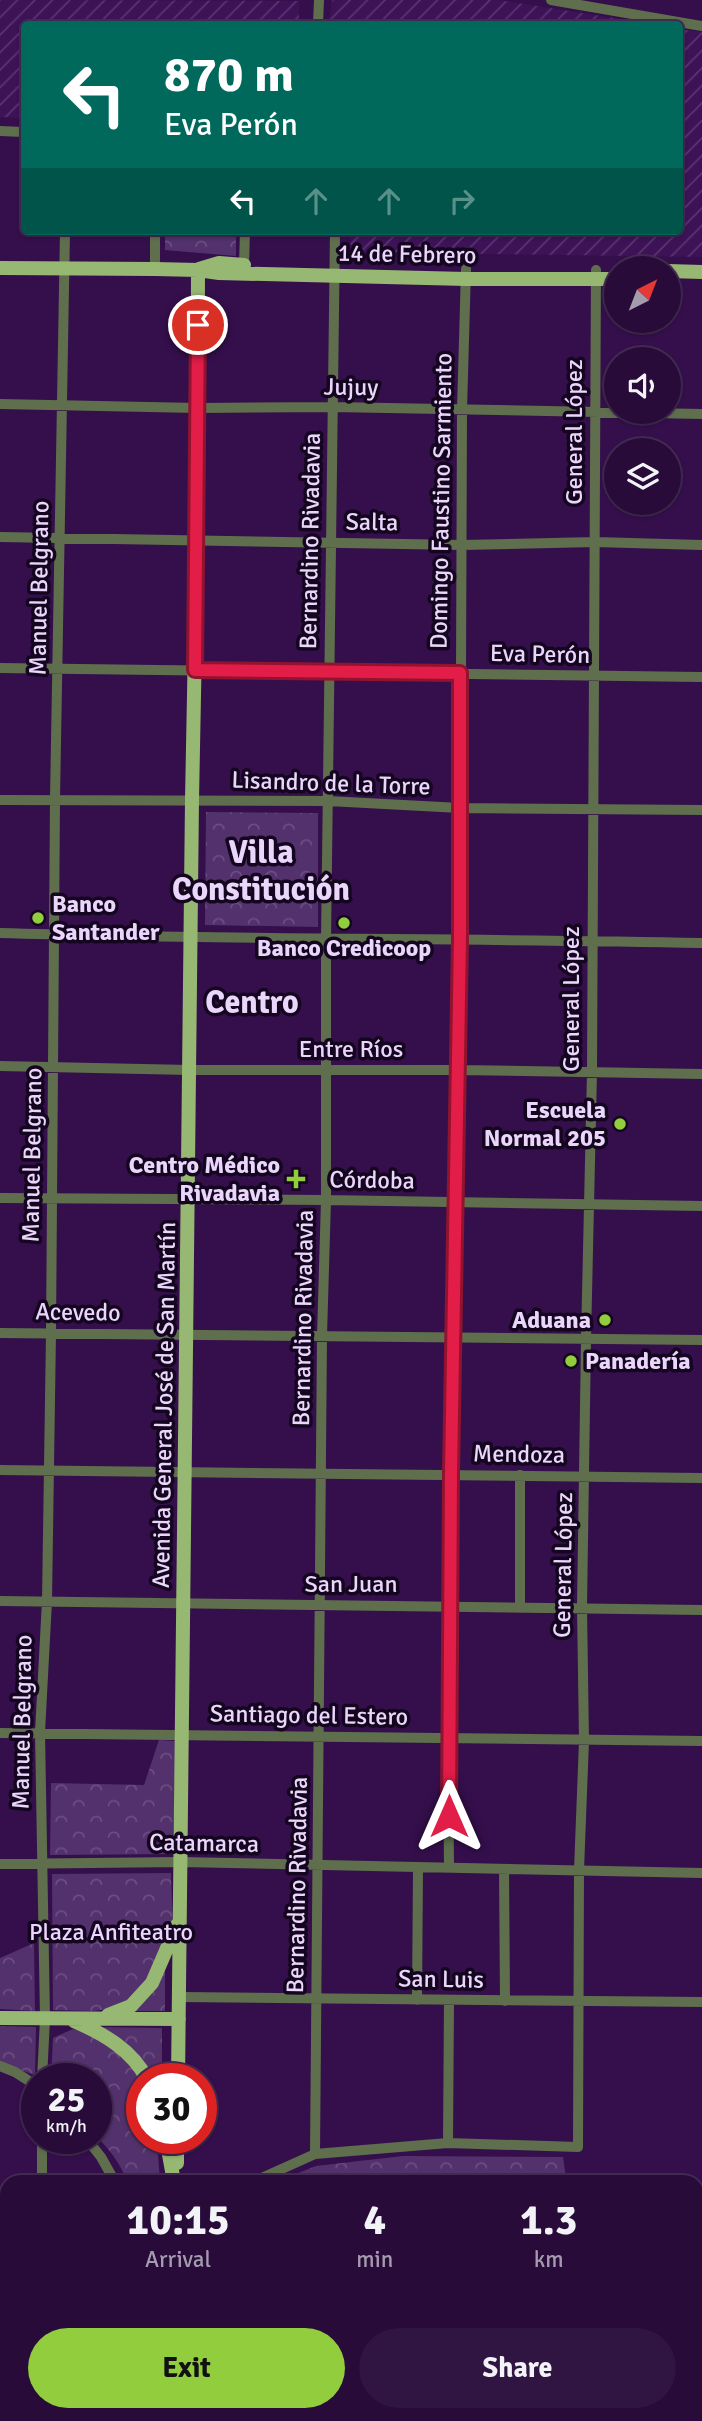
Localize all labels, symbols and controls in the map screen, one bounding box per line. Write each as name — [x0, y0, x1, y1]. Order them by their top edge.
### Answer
text: 870 m — [164, 45, 294, 105]
icon: left — [49, 49, 140, 140]
text: Eva Perón — [164, 105, 298, 144]
icon: left — [224, 182, 262, 220]
icon: ahead — [297, 182, 335, 220]
icon: ahead — [370, 182, 408, 220]
icon: right — [443, 182, 481, 220]
street label: 14 de Febrero — [337, 238, 477, 270]
north arrow — [604, 256, 681, 332]
map controls — [604, 256, 681, 515]
pin — [168, 295, 228, 355]
icon: arrive — [179, 306, 217, 344]
button: sound — [604, 347, 681, 424]
street label: Domingo Faustino Sarmiento — [423, 353, 459, 649]
street label: General López — [559, 359, 589, 505]
street label: Jujuy — [323, 372, 379, 402]
street label: Bernardino Rivadavia — [293, 432, 327, 650]
button: layers — [604, 438, 681, 515]
street label: Manuel Belgrano — [22, 500, 56, 676]
street label: Salta — [345, 507, 399, 537]
street label: Eva Perón — [490, 638, 590, 670]
street label: Lisandro de la Torre — [231, 765, 431, 801]
district label: Villa Constitución — [172, 833, 350, 909]
place label: Banco Santander — [52, 889, 160, 947]
marker: Banco Santander — [30, 910, 46, 926]
marker: Banco Credicoop — [336, 915, 352, 931]
street label: General López — [556, 926, 586, 1072]
place label: Banco Credicoop — [257, 933, 431, 963]
district label: Centro — [205, 983, 299, 1022]
street label: Entre Ríos — [299, 1034, 403, 1064]
street label: Manuel Belgrano — [15, 1067, 49, 1243]
place label: Escuela Normal 205 — [484, 1095, 606, 1153]
marker: Escuela Normal 205 — [612, 1116, 628, 1132]
place label: Centro Médico Rivadavia — [129, 1150, 280, 1208]
street label: Córdoba — [329, 1164, 415, 1196]
marker: Centro Médico Rivadavia — [286, 1169, 306, 1189]
street label: Bernardino Rivadavia — [286, 1209, 320, 1427]
street label: Avenida General José de San Martín — [146, 1222, 182, 1588]
street label: Acevedo — [35, 1296, 121, 1328]
place label: Aduana — [512, 1305, 591, 1335]
marker: Aduana — [597, 1312, 613, 1328]
place label: Panadería — [585, 1346, 691, 1376]
marker: Panadería — [563, 1353, 579, 1369]
street label: Mendoza — [473, 1438, 565, 1470]
street label: General López — [547, 1492, 579, 1638]
street label: San Juan — [304, 1569, 398, 1599]
street label: Manuel Belgrano — [5, 1634, 39, 1810]
street label: Santiago del Estero — [210, 1698, 408, 1732]
street label: Bernardino Rivadavia — [280, 1776, 314, 1994]
position arrow — [412, 1779, 486, 1853]
street label: Catamarca — [149, 1827, 259, 1859]
park label: Plaza Anfiteatro — [29, 1917, 193, 1947]
street label: San Luis — [398, 1963, 484, 1995]
speed limit sign: 30 — [126, 2063, 217, 2154]
text: 25 — [48, 2078, 85, 2121]
text: km/h — [46, 2115, 87, 2137]
text: 10:15 — [127, 2195, 230, 2246]
text: 4 — [364, 2195, 386, 2246]
text: 1.3 — [520, 2195, 577, 2246]
text: Arrival — [145, 2245, 211, 2274]
text: min — [356, 2245, 393, 2274]
text: km — [534, 2245, 564, 2274]
button: Exit — [28, 2328, 345, 2408]
button: Share — [359, 2328, 676, 2408]

